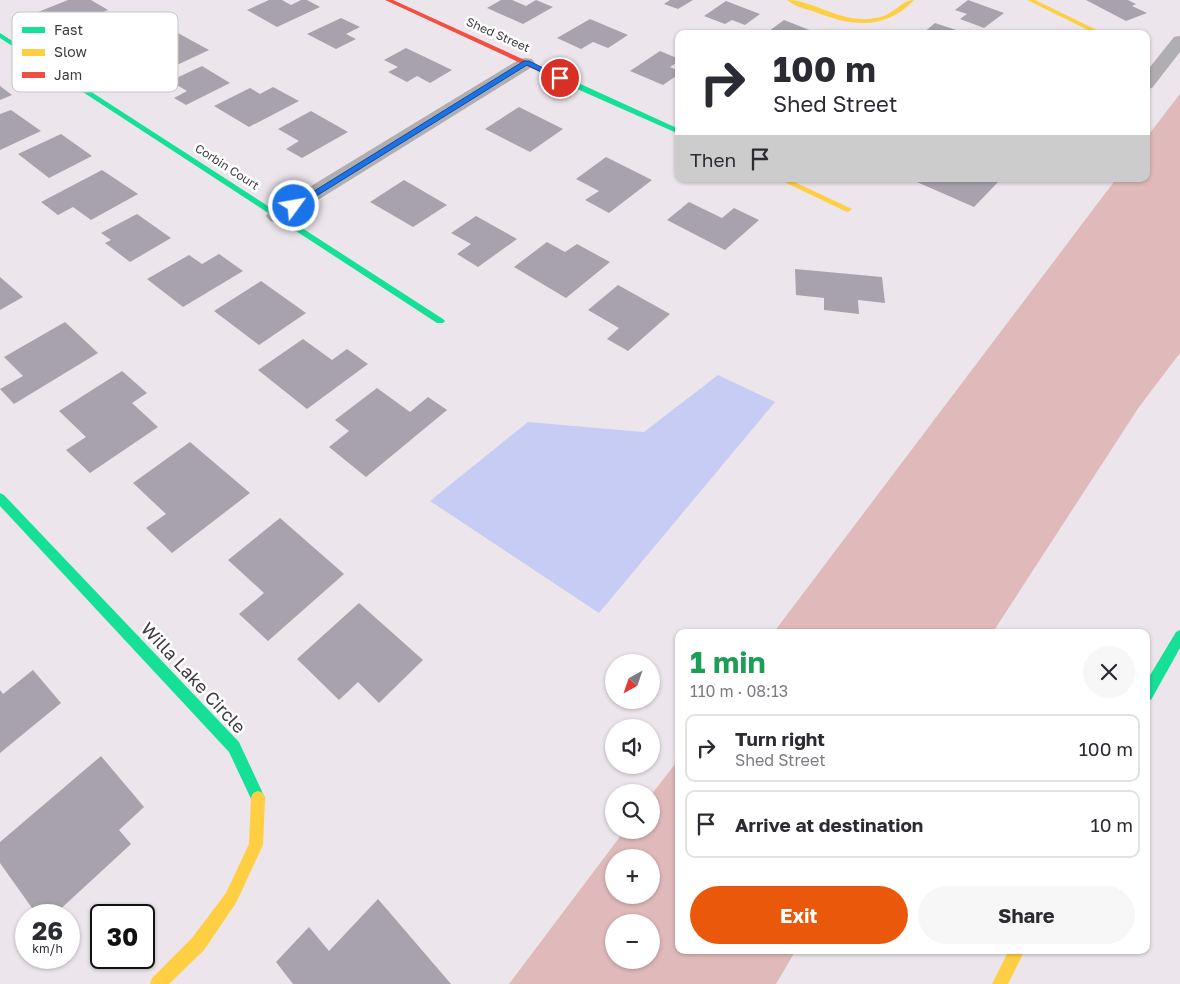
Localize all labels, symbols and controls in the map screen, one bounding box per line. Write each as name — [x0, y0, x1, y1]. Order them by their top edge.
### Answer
legend — [12, 12, 178, 92]
street label: Shed Street — [464, 14, 532, 55]
text: Fast — [54, 21, 83, 38]
text: Slow — [54, 43, 87, 60]
text: 100 m — [773, 48, 876, 90]
icon: right — [690, 50, 755, 115]
pin — [539, 57, 581, 99]
icon: arrive — [546, 64, 574, 92]
text: Jam — [54, 66, 82, 83]
text: Shed Street — [773, 90, 898, 117]
street label: Corbin Court — [192, 140, 262, 193]
icon: arrive — [746, 145, 774, 173]
text: Then — [690, 148, 736, 171]
position arrow — [267, 179, 319, 231]
street label: Willa Lake Circle — [137, 617, 251, 737]
text: 1 min — [690, 644, 766, 680]
button: close — [1083, 646, 1135, 698]
north arrow — [605, 654, 660, 709]
map controls — [605, 654, 660, 969]
text: 110 m · 08:13 — [690, 681, 788, 701]
button: sound — [605, 719, 660, 774]
text: Turn right — [735, 727, 825, 750]
icon: right — [692, 734, 720, 762]
text: 100 m — [1079, 737, 1133, 760]
text: Shed Street — [735, 750, 826, 770]
button: search — [605, 784, 660, 839]
icon: arrive — [692, 810, 720, 838]
text: Arrive at destination — [735, 813, 923, 836]
text: 10 m — [1090, 813, 1133, 836]
button: + — [605, 849, 660, 904]
button: Exit — [690, 886, 908, 944]
button: Share — [918, 886, 1135, 944]
speed limit sign: 30 — [90, 904, 155, 969]
button: − — [605, 914, 660, 969]
text: 26 — [32, 915, 63, 946]
text: km/h — [32, 941, 63, 956]

